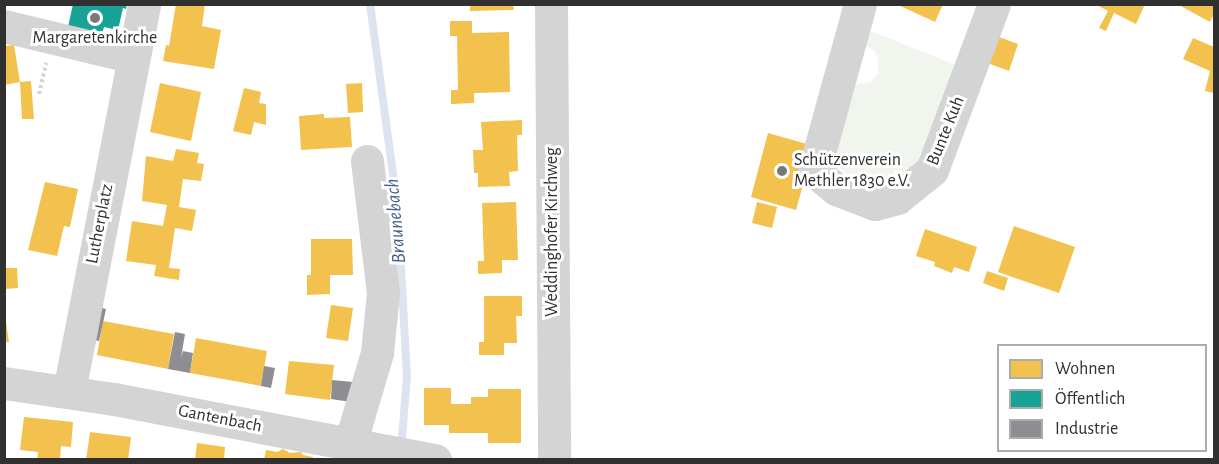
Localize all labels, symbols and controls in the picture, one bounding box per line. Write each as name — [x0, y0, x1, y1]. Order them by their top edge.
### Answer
marker: Margaretenkirche — [88, 11, 102, 25]
place label: Margaretenkirche — [33, 27, 157, 49]
street label: Bunte Kuh — [922, 93, 970, 169]
street label: Weddinghofer Kirchweg — [541, 147, 563, 317]
place label: Schützenverein Methler 1830 e.V. — [794, 150, 910, 192]
marker: Schützenverein Methler 1830 e.V. — [775, 164, 789, 178]
water label: Braunebach — [380, 177, 412, 265]
street label: Lutherplatz — [82, 182, 118, 266]
legend — [997, 344, 1207, 452]
text: Wohnen — [1055, 360, 1115, 378]
text: Öffentlich — [1055, 390, 1125, 408]
street label: Gantenbach — [176, 400, 264, 438]
text: Industrie — [1055, 420, 1118, 438]

